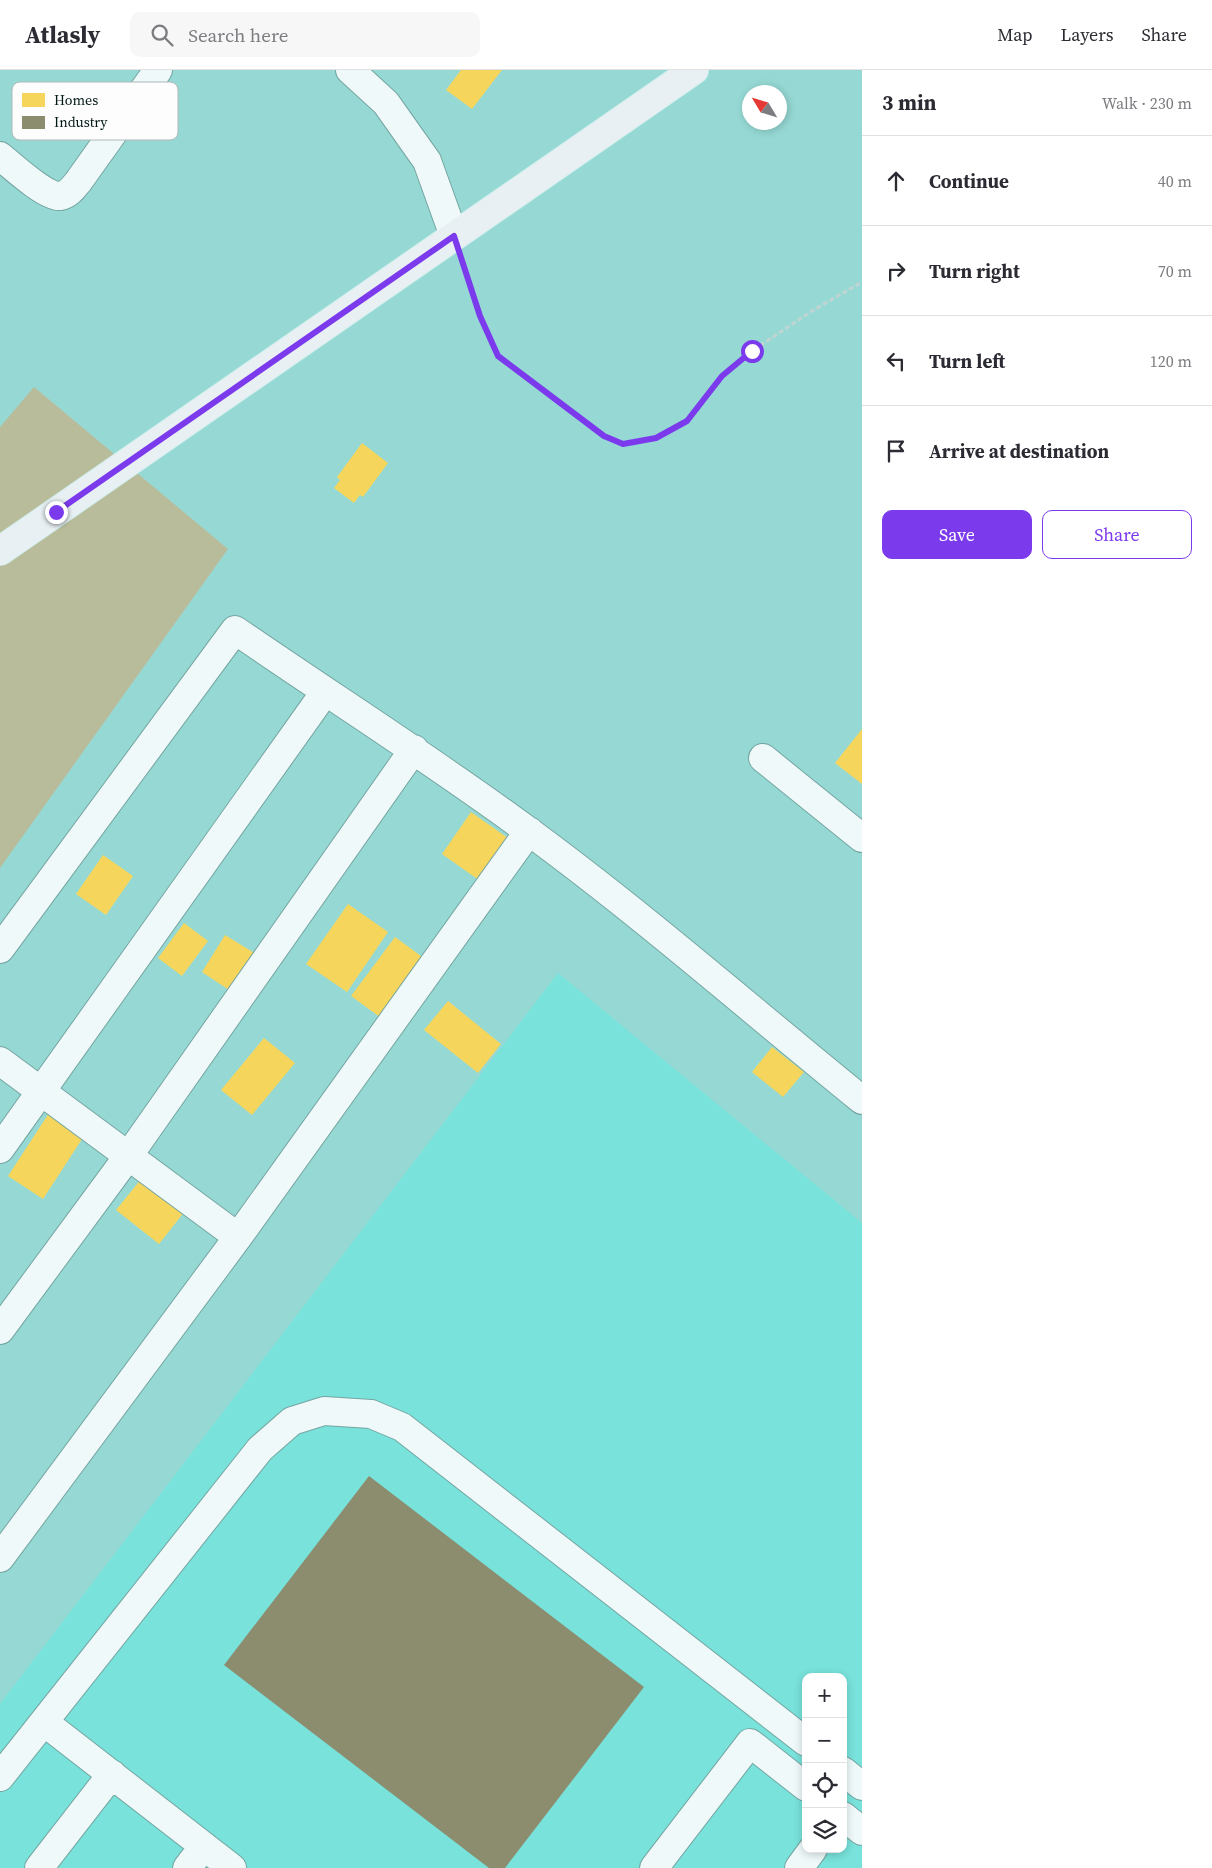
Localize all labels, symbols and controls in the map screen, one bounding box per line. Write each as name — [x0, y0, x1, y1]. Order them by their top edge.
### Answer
search box — [130, 12, 480, 57]
text: Atlasly — [25, 18, 100, 51]
icon: search — [148, 21, 176, 49]
text: Search here — [188, 22, 288, 48]
text: Map — [997, 22, 1032, 47]
text: Layers — [1060, 22, 1113, 47]
text: Share — [1141, 22, 1187, 47]
legend — [12, 82, 178, 140]
north arrow — [742, 85, 787, 130]
text: 3 min — [882, 88, 937, 117]
text: Homes — [54, 90, 98, 110]
text: Walk · 230 m — [1102, 92, 1192, 114]
text: Industry — [54, 112, 108, 132]
icon: ahead — [882, 167, 910, 195]
text: Continue — [929, 168, 1009, 194]
text: 40 m — [1158, 170, 1192, 192]
icon: right — [882, 257, 910, 285]
text: Turn right — [929, 258, 1020, 284]
text: 70 m — [1158, 260, 1192, 282]
route start — [741, 340, 764, 363]
icon: left — [882, 347, 910, 375]
text: Turn left — [929, 348, 1005, 374]
text: 120 m — [1150, 350, 1192, 372]
icon: arrive — [882, 437, 910, 465]
text: Arrive at destination — [929, 438, 1109, 464]
route end — [45, 501, 68, 524]
button: Save — [882, 510, 1032, 559]
button: Share — [1042, 510, 1192, 559]
map controls — [802, 1673, 847, 1853]
button: + — [802, 1673, 847, 1718]
button: − — [802, 1718, 847, 1763]
button: locate — [802, 1763, 847, 1808]
button: layers — [802, 1808, 847, 1853]

